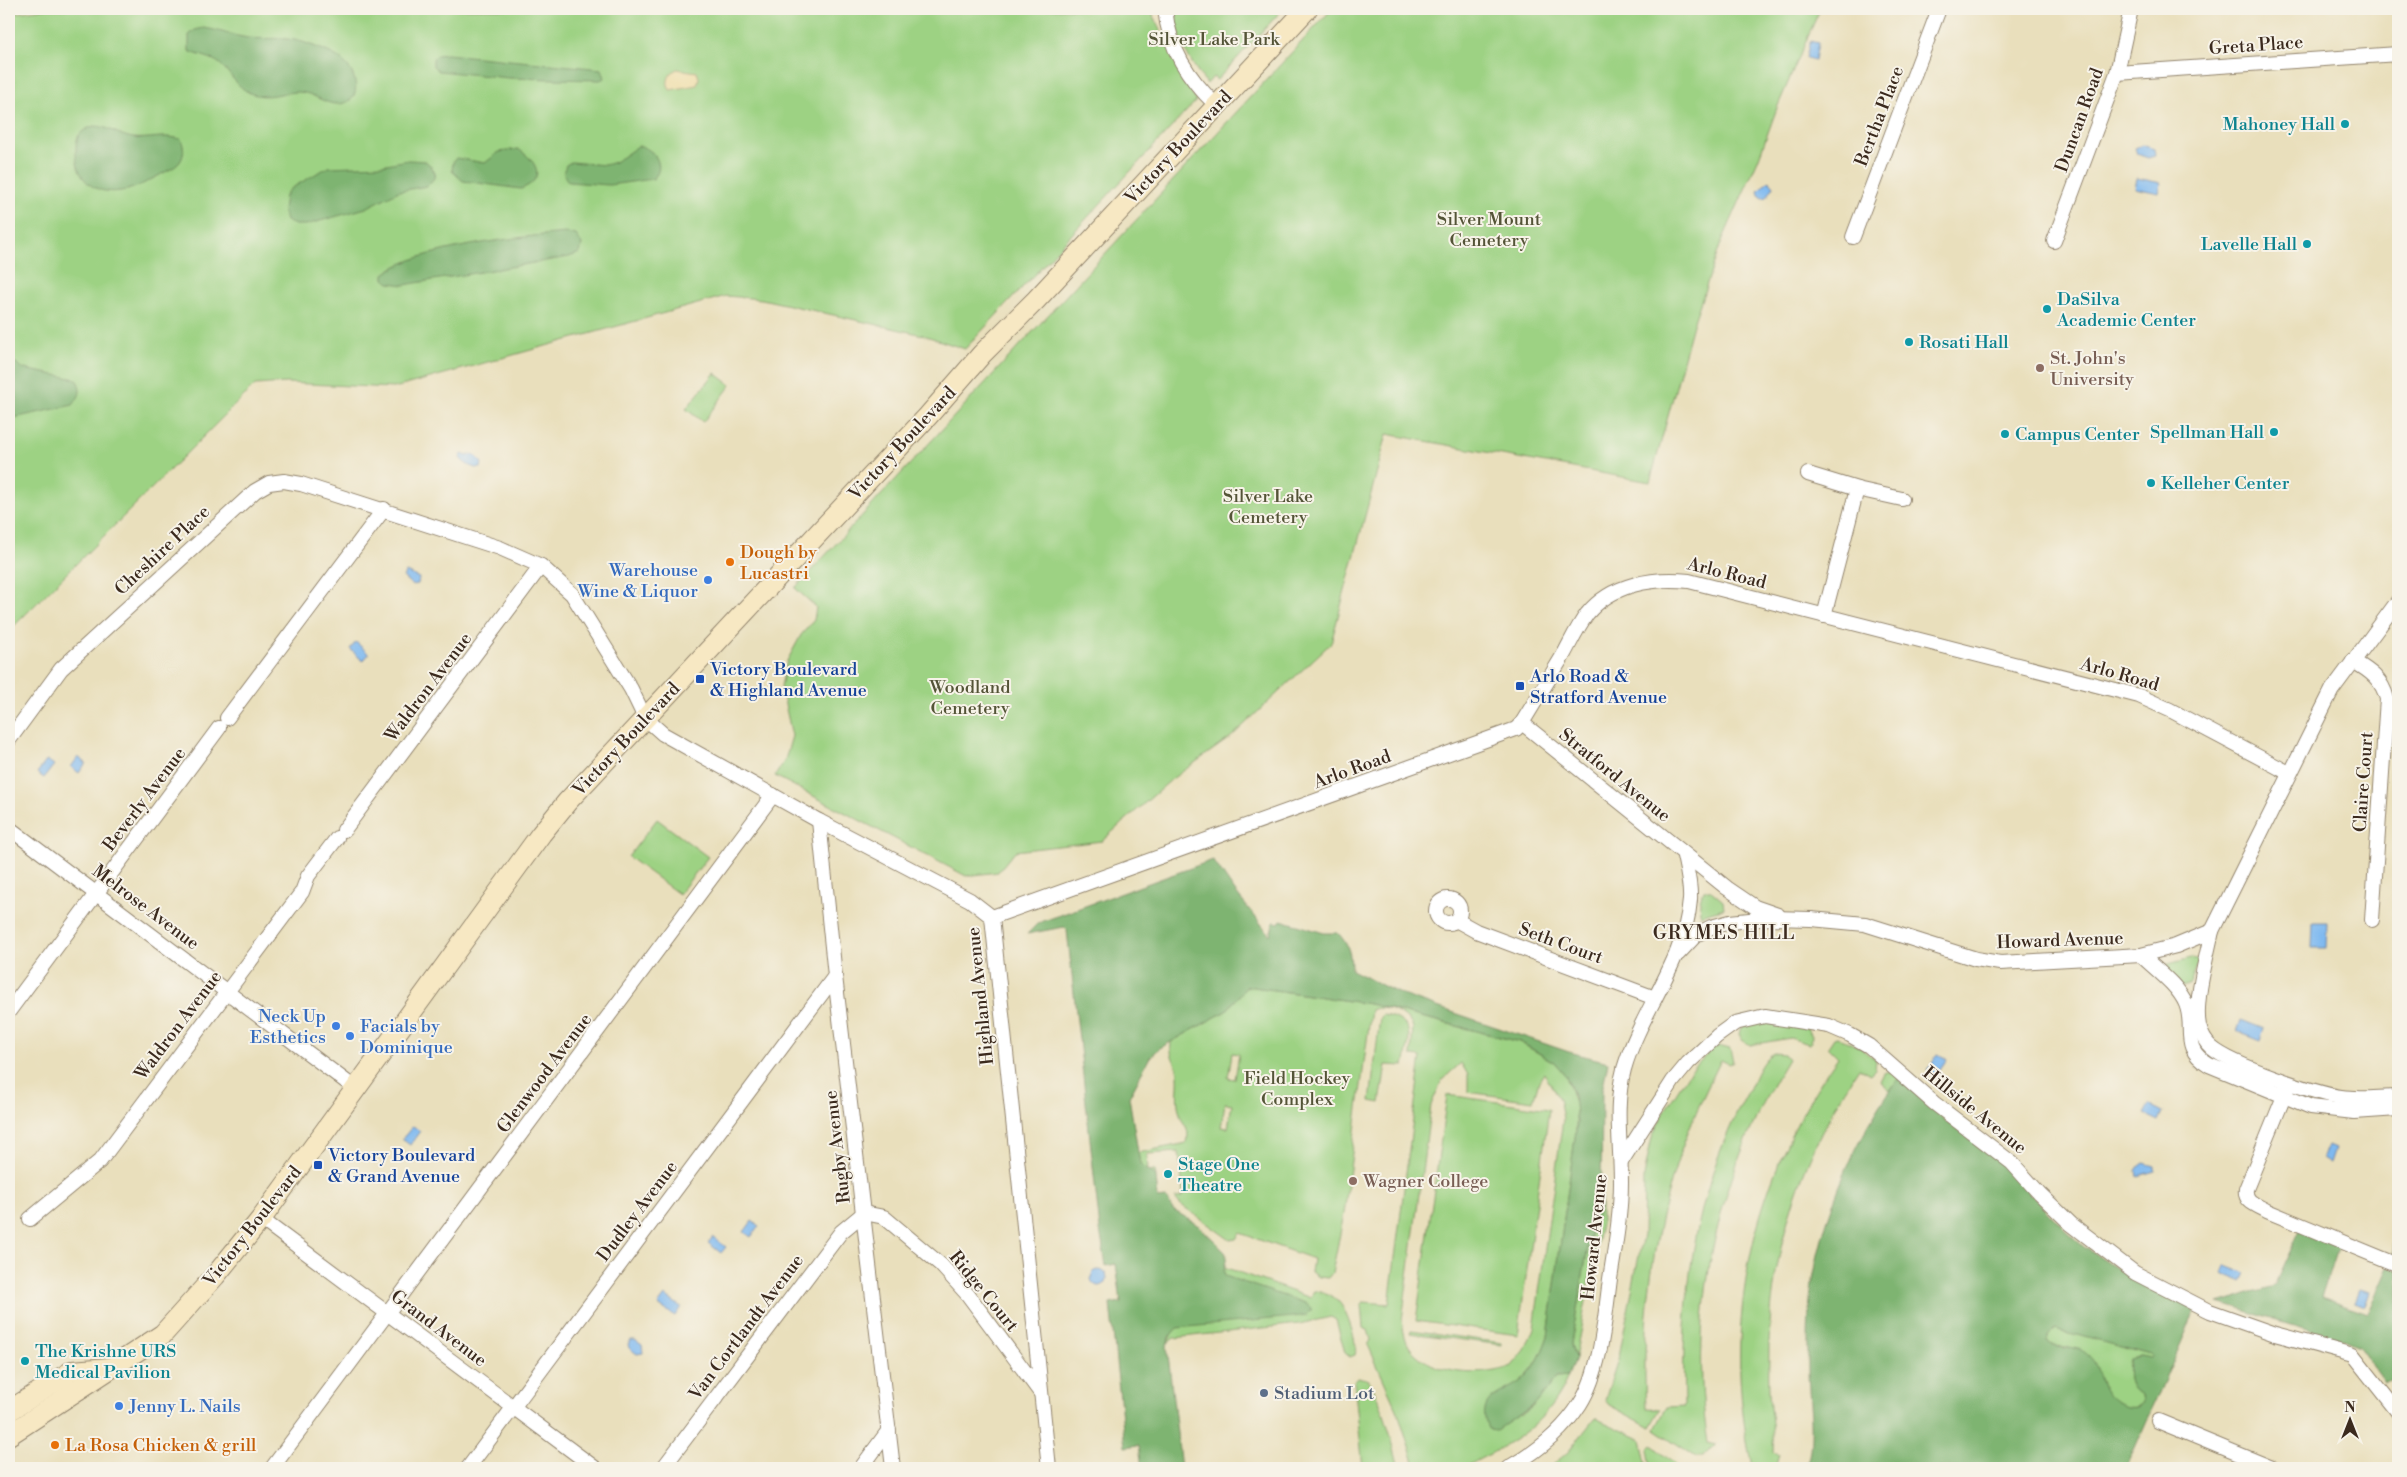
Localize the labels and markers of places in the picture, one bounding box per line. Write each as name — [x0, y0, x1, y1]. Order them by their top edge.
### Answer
place label: Mahoney Hall — [2223, 113, 2336, 136]
marker: Mahoney Hall — [2339, 118, 2351, 130]
place label: Lavelle Hall — [2201, 233, 2298, 256]
marker: Lavelle Hall — [2301, 238, 2313, 250]
place label: DaSilva Academic Center — [2056, 288, 2196, 332]
marker: DaSilva Academic Center — [2041, 303, 2053, 315]
place label: Rosati Hall — [1919, 331, 2009, 354]
marker: Rosati Hall — [1903, 336, 1915, 348]
place label: St. John's University — [2050, 347, 2134, 391]
marker: St. John's University — [2034, 362, 2046, 374]
place label: Spellman Hall — [2150, 421, 2265, 444]
place label: Campus Center — [2015, 423, 2140, 446]
marker: Spellman Hall — [2268, 426, 2280, 438]
marker: Campus Center — [1999, 428, 2011, 440]
place label: Kelleher Center — [2161, 472, 2290, 495]
marker: Kelleher Center — [2145, 477, 2157, 489]
place label: Dough by Lucastri — [740, 541, 817, 585]
marker: Dough by Lucastri — [724, 556, 736, 568]
place label: Warehouse Wine & Liquor — [577, 559, 698, 603]
marker: Warehouse Wine & Liquor — [702, 574, 714, 586]
place label: Victory Boulevard & Highland Avenue — [709, 658, 867, 702]
place label: Arlo Road & Stratford Avenue — [1529, 665, 1667, 709]
marker: Victory Boulevard & Highland Avenue — [694, 673, 706, 685]
marker: Arlo Road & Stratford Avenue — [1514, 680, 1526, 692]
place label: Neck Up Esthetics — [250, 1005, 326, 1049]
place label: Facials by Dominique — [360, 1015, 453, 1059]
marker: Neck Up Esthetics — [330, 1020, 342, 1032]
marker: Facials by Dominique — [344, 1030, 356, 1042]
place label: Victory Boulevard & Grand Avenue — [327, 1144, 476, 1188]
place label: Stage One Theatre — [1178, 1153, 1260, 1197]
marker: Victory Boulevard & Grand Avenue — [312, 1159, 324, 1171]
marker: Stage One Theatre — [1162, 1168, 1174, 1180]
place label: Wagner College — [1362, 1170, 1488, 1193]
marker: Wagner College — [1347, 1175, 1359, 1187]
place label: The Krishne URS Medical Pavilion — [35, 1340, 176, 1384]
marker: The Krishne URS Medical Pavilion — [19, 1355, 31, 1367]
place label: Stadium Lot — [1274, 1382, 1375, 1405]
marker: Stadium Lot — [1258, 1387, 1270, 1399]
place label: Jenny L. Nails — [128, 1395, 241, 1418]
marker: Jenny L. Nails — [113, 1400, 125, 1412]
place label: La Rosa Chicken & grill — [65, 1434, 257, 1457]
marker: La Rosa Chicken & grill — [49, 1439, 61, 1451]

